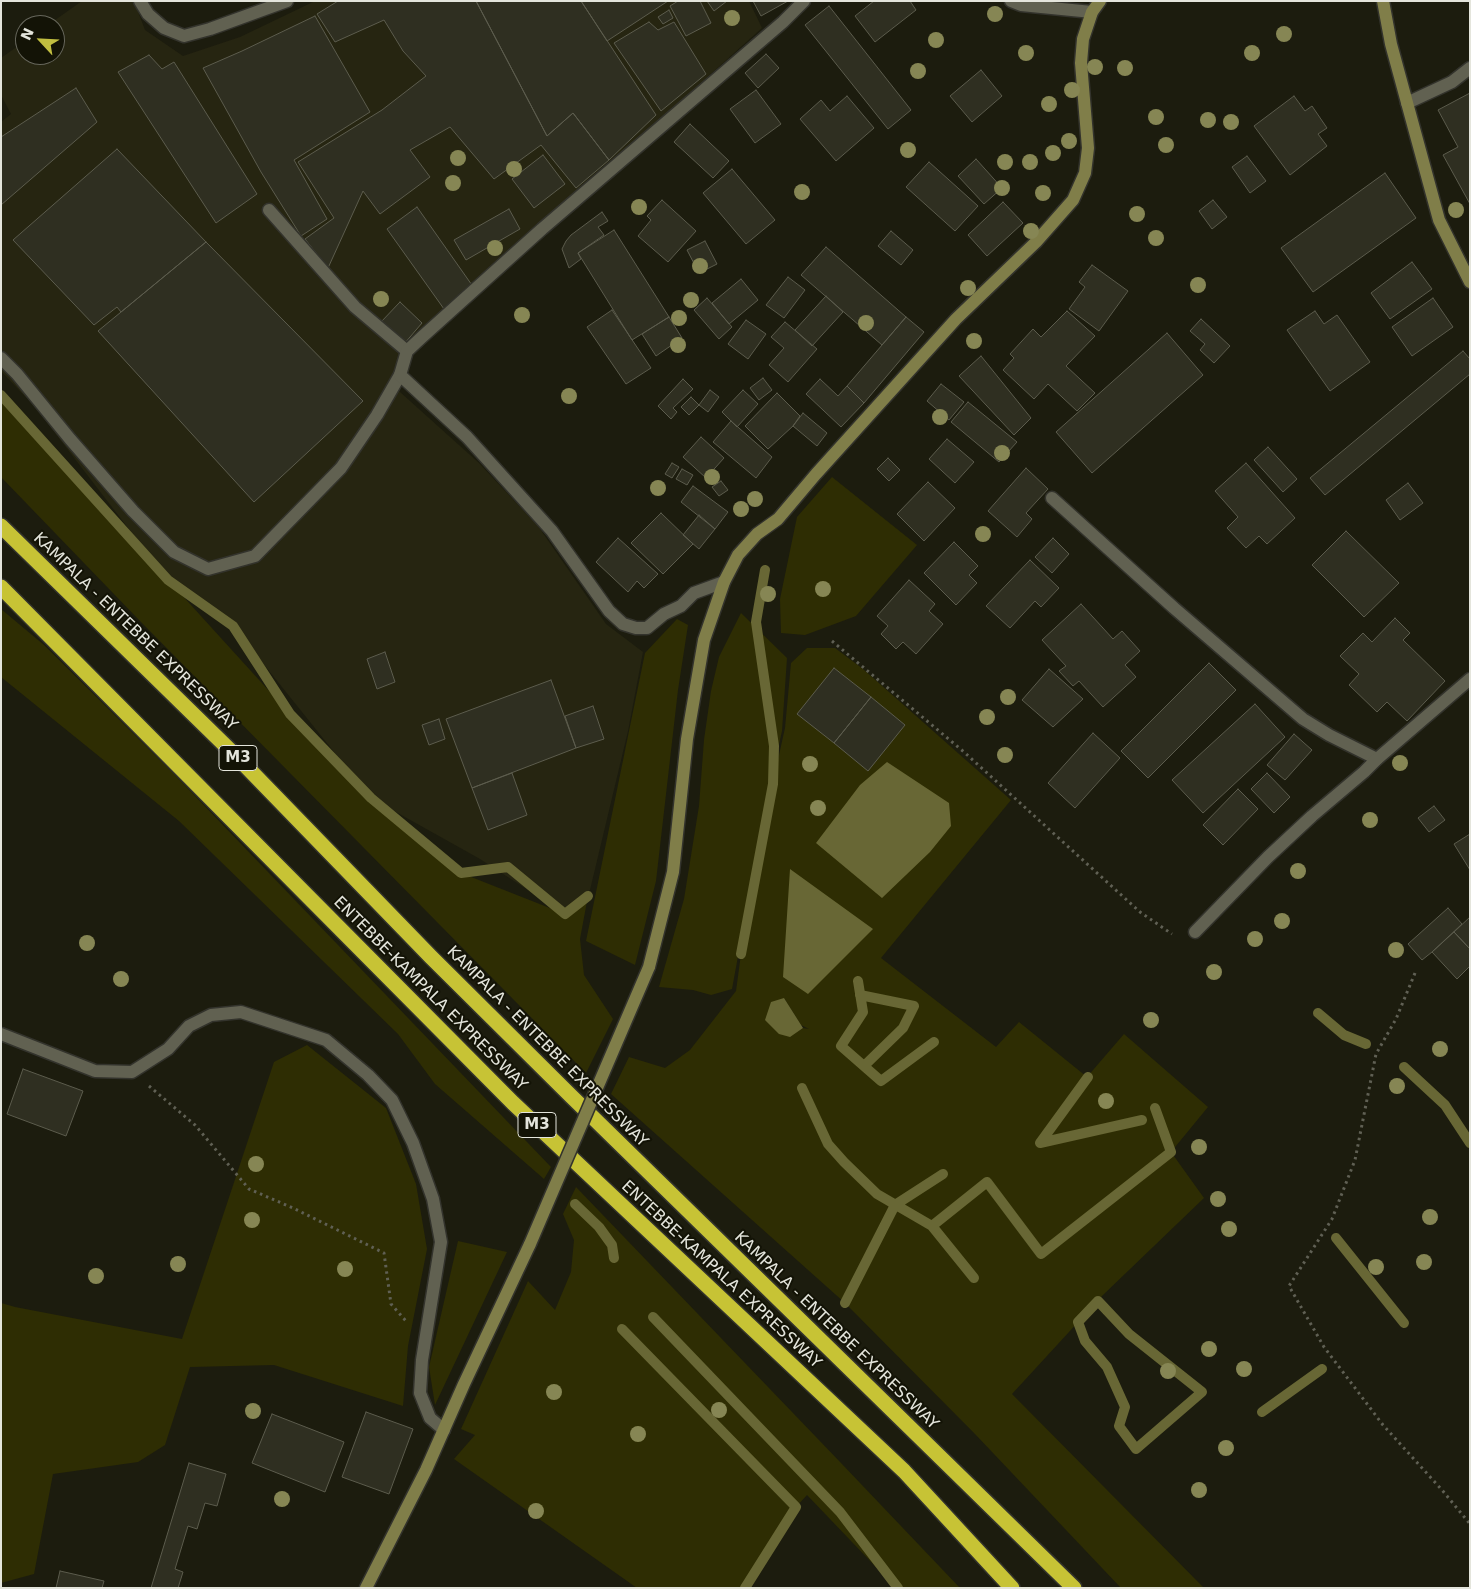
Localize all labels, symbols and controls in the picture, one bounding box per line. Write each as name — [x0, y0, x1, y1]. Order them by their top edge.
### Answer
north arrow — [15, 15, 65, 65]
text: N — [18, 25, 37, 43]
street label: KAMPALA - ENTEBBE EXPRESSWAY — [29, 529, 241, 735]
road number: M3 — [219, 746, 257, 770]
street label: ENTEBBE-KAMPALA EXPRESSWAY — [329, 893, 531, 1095]
street label: KAMPALA - ENTEBBE EXPRESSWAY — [442, 942, 652, 1152]
road number: M3 — [518, 1112, 556, 1138]
street label: ENTEBBE-KAMPALA EXPRESSWAY — [617, 1177, 825, 1373]
street label: KAMPALA - ENTEBBE EXPRESSWAY — [730, 1228, 942, 1434]

